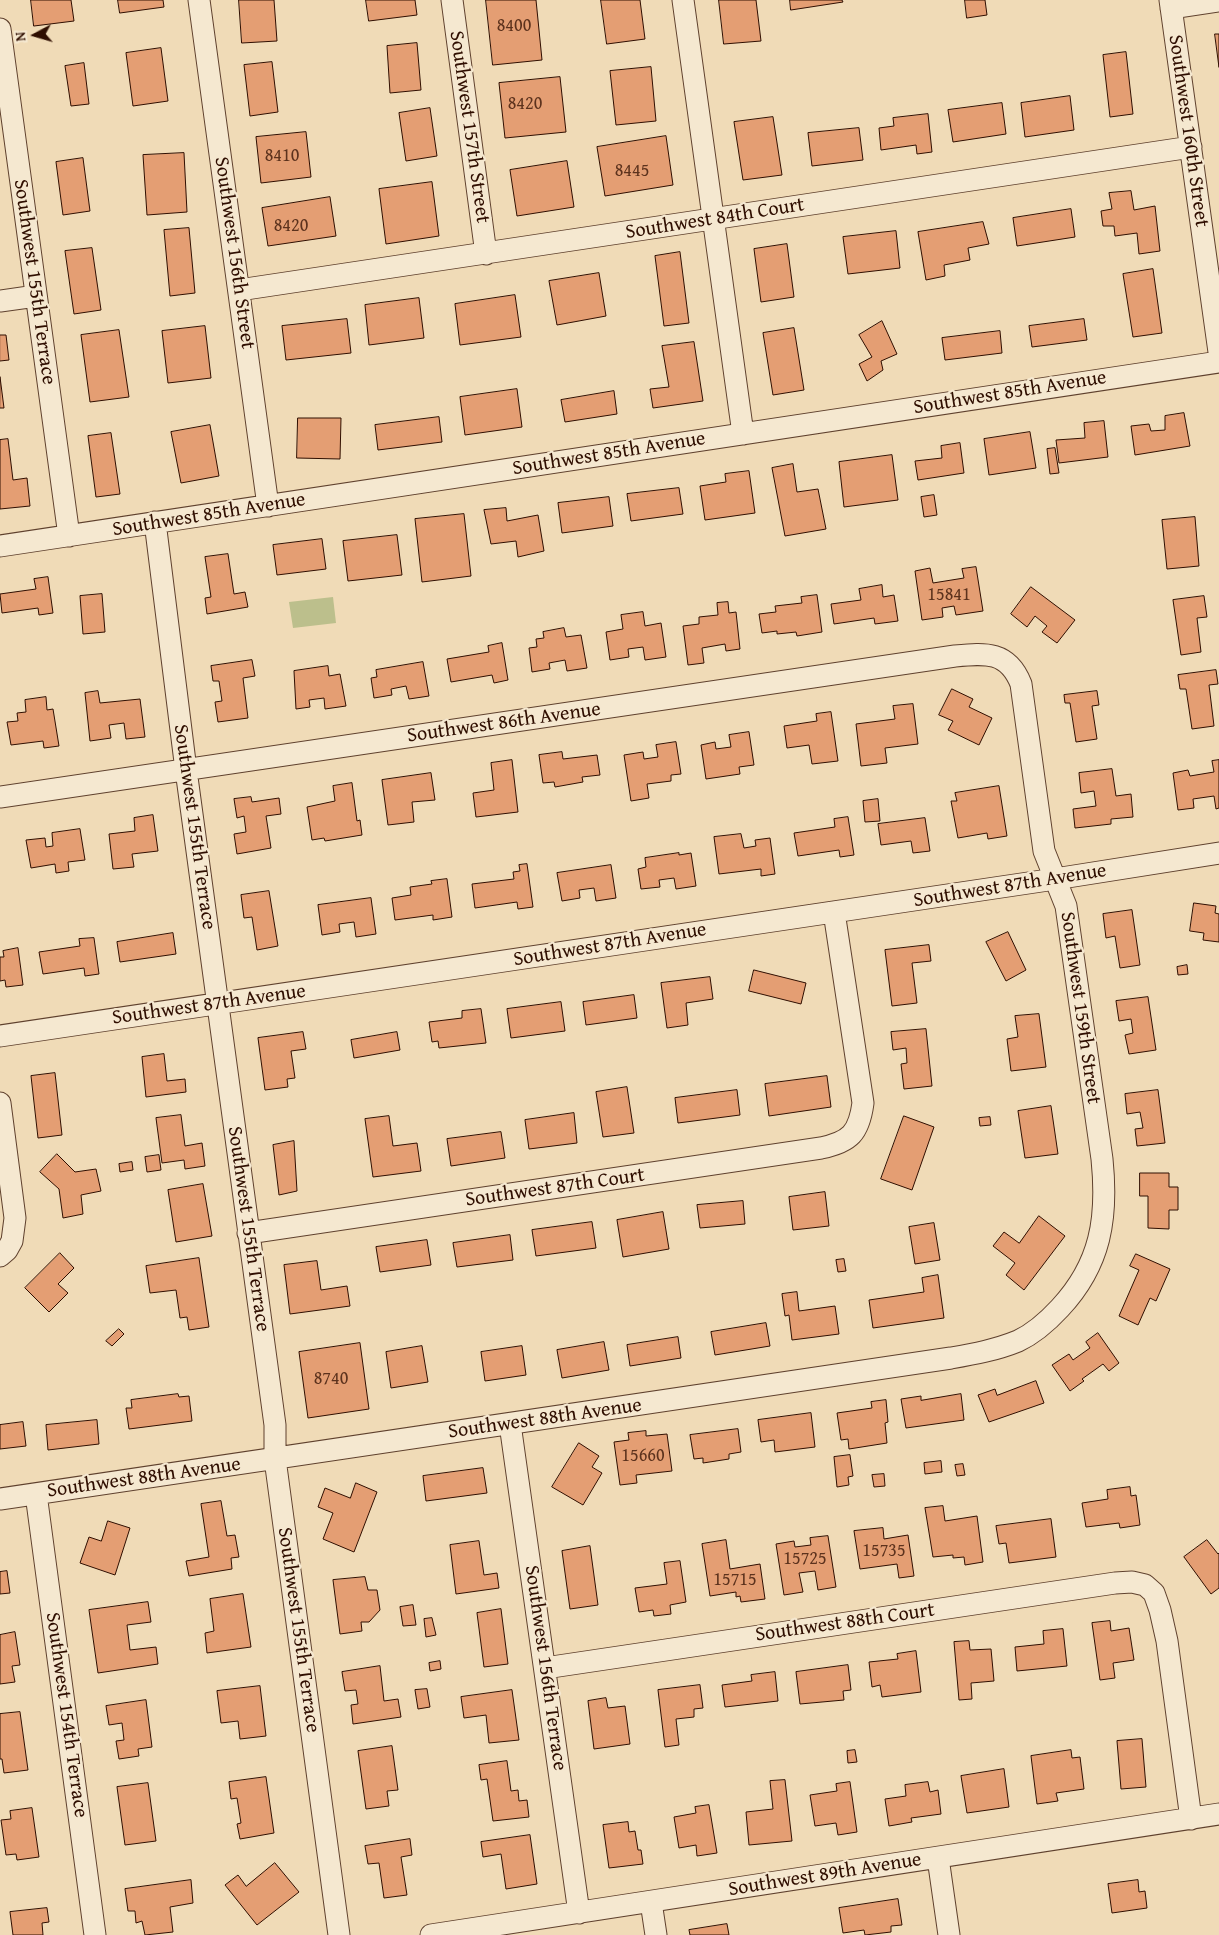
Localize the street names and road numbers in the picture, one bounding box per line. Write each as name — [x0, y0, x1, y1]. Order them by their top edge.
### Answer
street label: Southwest 157th Street — [444, 29, 494, 225]
street label: Southwest 160th Street — [1163, 33, 1213, 229]
street label: Southwest 156th Street — [209, 155, 259, 351]
street label: Southwest 155th Terrace — [8, 178, 60, 386]
street label: Southwest 84th Court — [624, 193, 806, 245]
street label: Southwest 85th Avenue — [912, 366, 1108, 420]
street label: Southwest 85th Avenue — [511, 427, 707, 481]
street label: Southwest 85th Avenue — [111, 488, 307, 542]
street label: Southwest 86th Avenue — [406, 698, 602, 748]
street label: Southwest 155th Terrace — [168, 723, 220, 931]
street label: Southwest 87th Avenue — [912, 859, 1108, 913]
street label: Southwest 159th Street — [1055, 910, 1105, 1106]
street label: Southwest 87th Avenue — [512, 918, 708, 972]
street label: Southwest 87th Avenue — [111, 980, 307, 1030]
street label: Southwest 155th Terrace — [222, 1125, 274, 1333]
street label: Southwest 87th Court — [464, 1164, 646, 1212]
street label: Southwest 88th Avenue — [447, 1394, 643, 1444]
street label: Southwest 88th Avenue — [46, 1453, 242, 1503]
street label: Southwest 155th Terrace — [272, 1526, 324, 1734]
street label: Southwest 156th Terrace — [519, 1564, 571, 1772]
street label: Southwest 88th Court — [754, 1599, 936, 1647]
street label: Southwest 154th Terrace — [40, 1611, 92, 1819]
street label: Southwest 89th Avenue — [727, 1848, 923, 1902]

